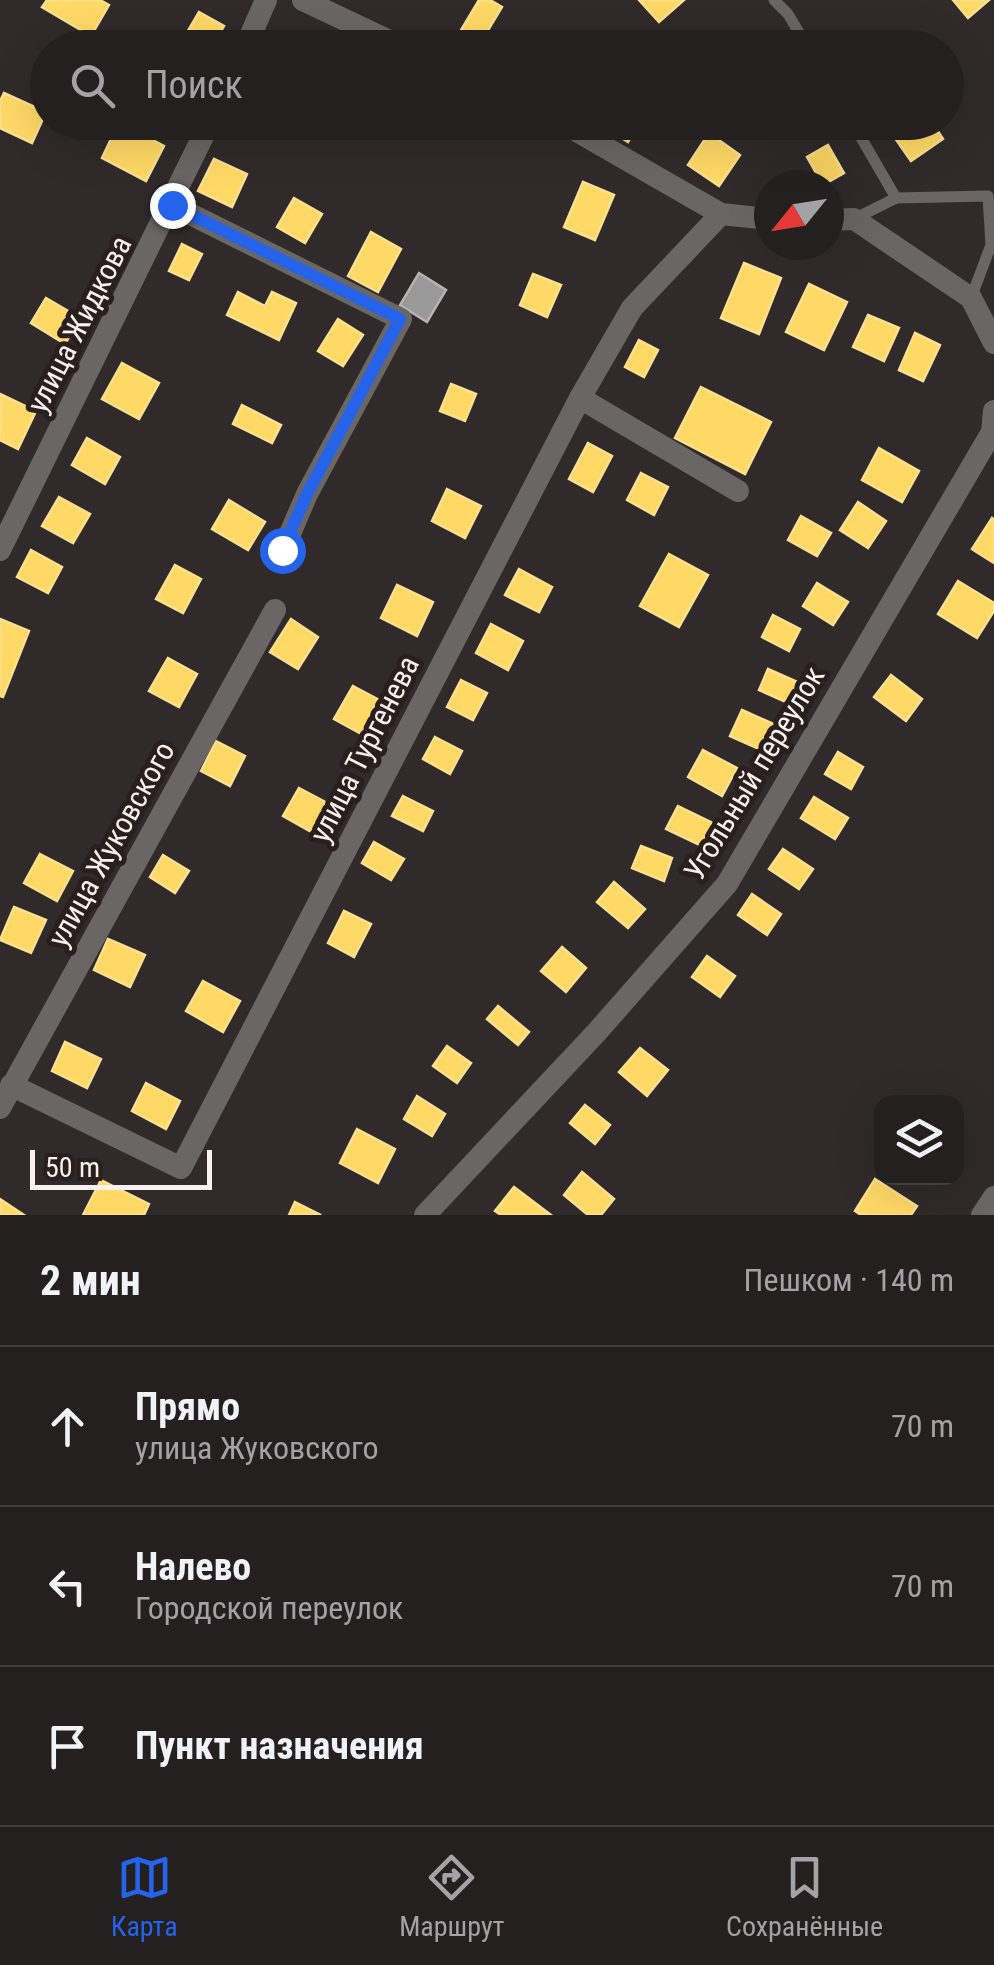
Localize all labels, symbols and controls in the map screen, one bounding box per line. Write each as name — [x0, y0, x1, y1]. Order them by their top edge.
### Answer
search box — [30, 30, 964, 140]
icon: search — [65, 58, 120, 113]
text: Поиск — [145, 63, 243, 107]
north arrow — [754, 170, 844, 260]
route end — [150, 183, 196, 229]
street label: улица Жидкова — [20, 230, 138, 418]
route start — [260, 528, 306, 574]
street label: улица Тургенева — [302, 650, 426, 848]
street label: Угольный переулок — [676, 660, 832, 886]
street label: улица Жуковского — [40, 736, 182, 952]
map controls — [874, 1095, 964, 1185]
button: layers — [874, 1095, 964, 1185]
scale bar — [30, 1145, 212, 1190]
text: 50 m — [45, 1151, 100, 1184]
text: 2 мин — [40, 1256, 141, 1305]
text: Пешком · 140 m — [744, 1261, 954, 1299]
text: Прямо — [135, 1385, 240, 1429]
icon: ahead — [40, 1399, 95, 1454]
text: 70 m — [891, 1407, 954, 1445]
text: улица Жуковского — [135, 1429, 379, 1467]
text: Налево — [135, 1545, 251, 1589]
icon: left — [40, 1559, 95, 1614]
text: 70 m — [891, 1567, 954, 1605]
text: Городской переулок — [135, 1589, 403, 1627]
icon: arrive — [40, 1719, 95, 1774]
text: Пункт назначения — [135, 1724, 424, 1768]
tab: Карта — [111, 1850, 178, 1943]
tab: Маршрут — [399, 1850, 505, 1943]
tab: Сохранённые — [726, 1850, 883, 1943]

